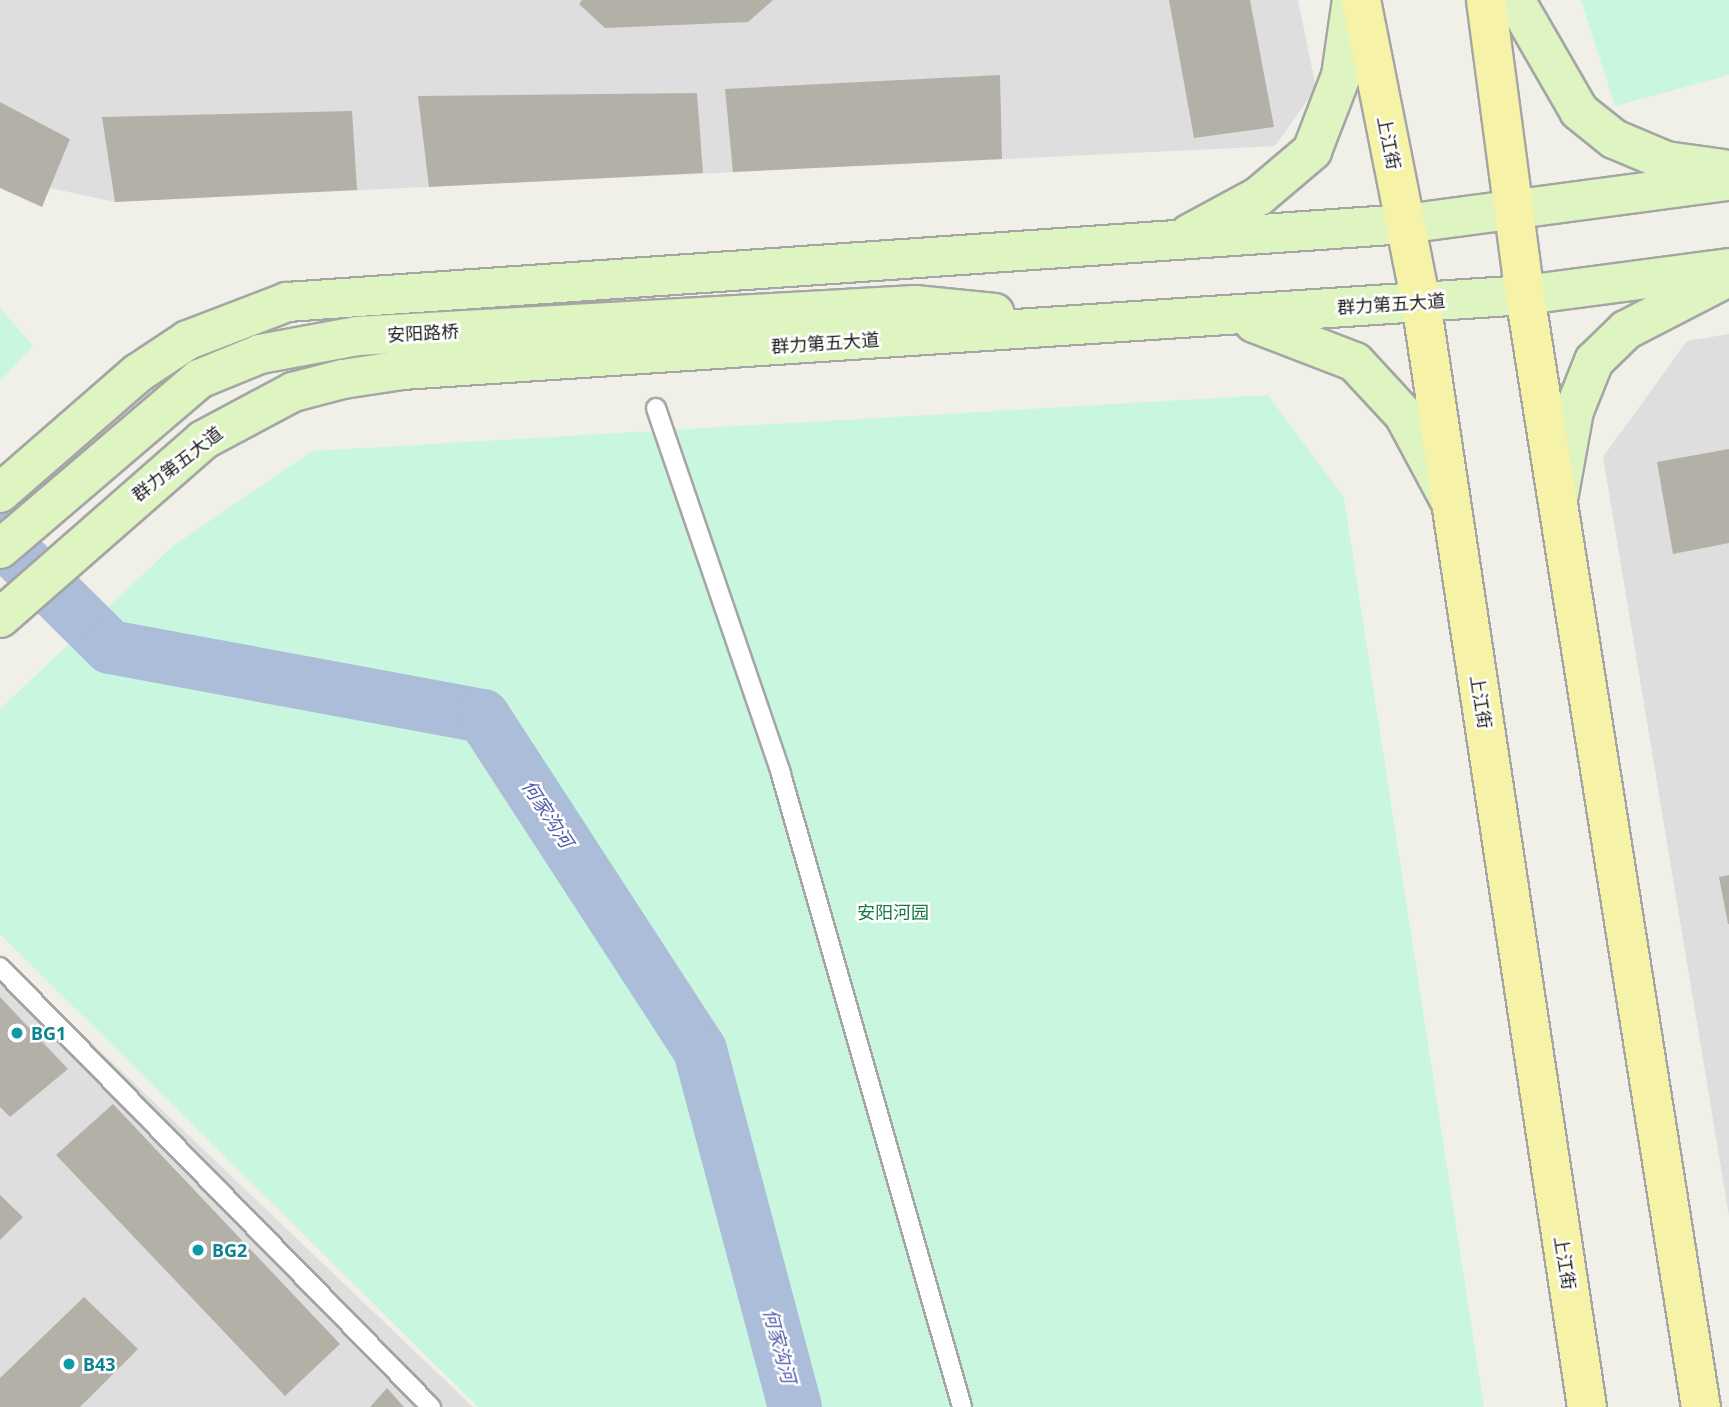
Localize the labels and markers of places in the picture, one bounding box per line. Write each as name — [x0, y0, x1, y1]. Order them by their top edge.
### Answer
place label: BG1 — [31, 1022, 66, 1044]
marker: BG1 — [9, 1025, 25, 1041]
place label: BG2 — [212, 1239, 247, 1261]
marker: BG2 — [190, 1242, 206, 1258]
place label: B43 — [83, 1353, 116, 1375]
marker: B43 — [61, 1356, 77, 1372]

